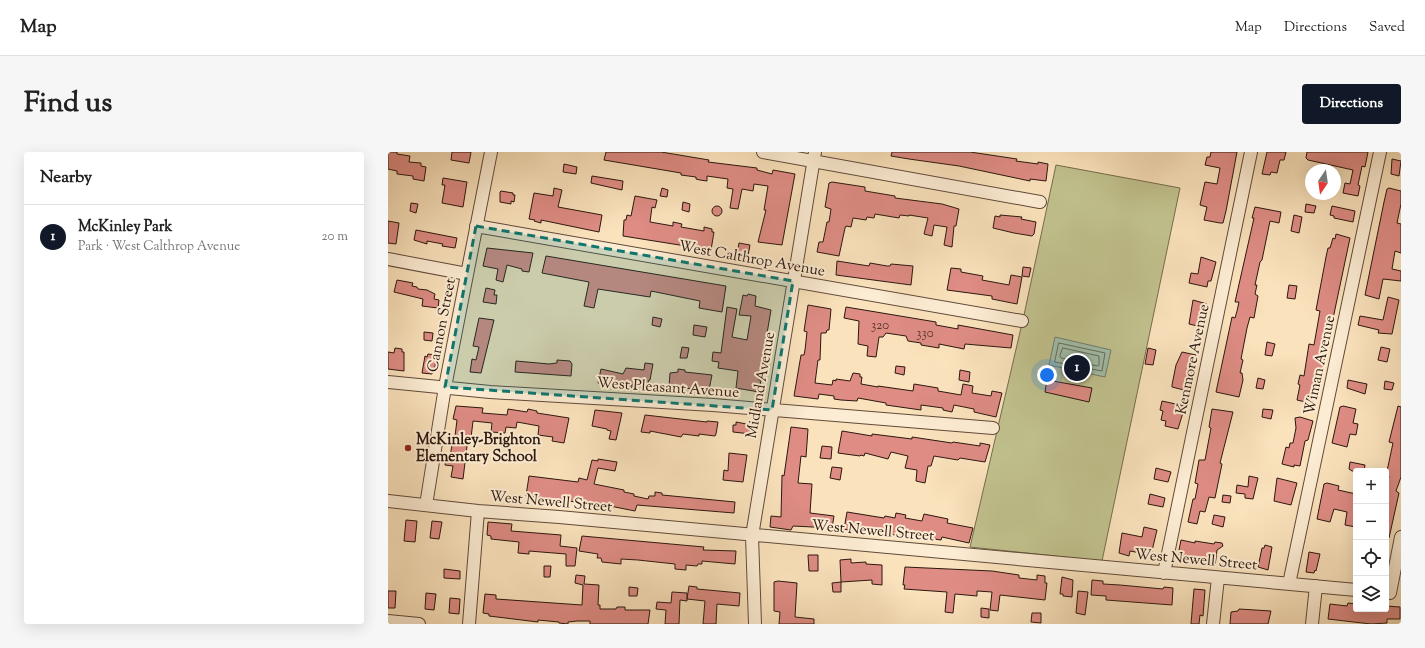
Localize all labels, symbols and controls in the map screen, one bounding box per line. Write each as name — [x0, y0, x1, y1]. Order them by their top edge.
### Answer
text: Map — [20, 14, 57, 41]
text: Map — [1235, 18, 1262, 38]
text: Directions — [1284, 18, 1347, 38]
text: Saved — [1369, 18, 1405, 38]
text: Find us — [24, 84, 112, 124]
button: Directions — [1302, 84, 1401, 124]
north arrow — [1305, 164, 1341, 200]
text: Nearby — [40, 166, 92, 190]
text: McKinley Park — [78, 217, 172, 238]
text: 1 — [51, 228, 55, 246]
text: 20 m — [322, 228, 348, 246]
street label: West Calthrop Avenue — [677, 236, 827, 283]
text: Park · West Calthrop Avenue — [78, 238, 240, 256]
street label: Cannon Street — [423, 276, 462, 374]
street label: Kenmore Avenue — [1172, 302, 1215, 416]
street label: Wiman Avenue — [1300, 313, 1341, 417]
house number: 320 — [871, 317, 889, 335]
house number: 330 — [916, 325, 934, 343]
street label: Midland Avenue — [742, 330, 781, 440]
pin: 1 — [1064, 353, 1090, 383]
your location — [1037, 365, 1057, 385]
street label: West Pleasant Avenue — [596, 373, 740, 404]
place label: McKinley-Brighton Elementary School — [416, 430, 541, 468]
marker: McKinley-Brighton Elementary School — [403, 443, 413, 453]
map controls — [1353, 468, 1389, 612]
button: + — [1353, 468, 1389, 504]
street label: West Newell Street — [489, 487, 613, 518]
button: − — [1353, 504, 1389, 540]
street label: West Newell Street — [811, 516, 935, 547]
button: locate — [1353, 540, 1389, 576]
street label: West Newell Street — [1134, 545, 1258, 576]
button: layers — [1353, 576, 1389, 612]

